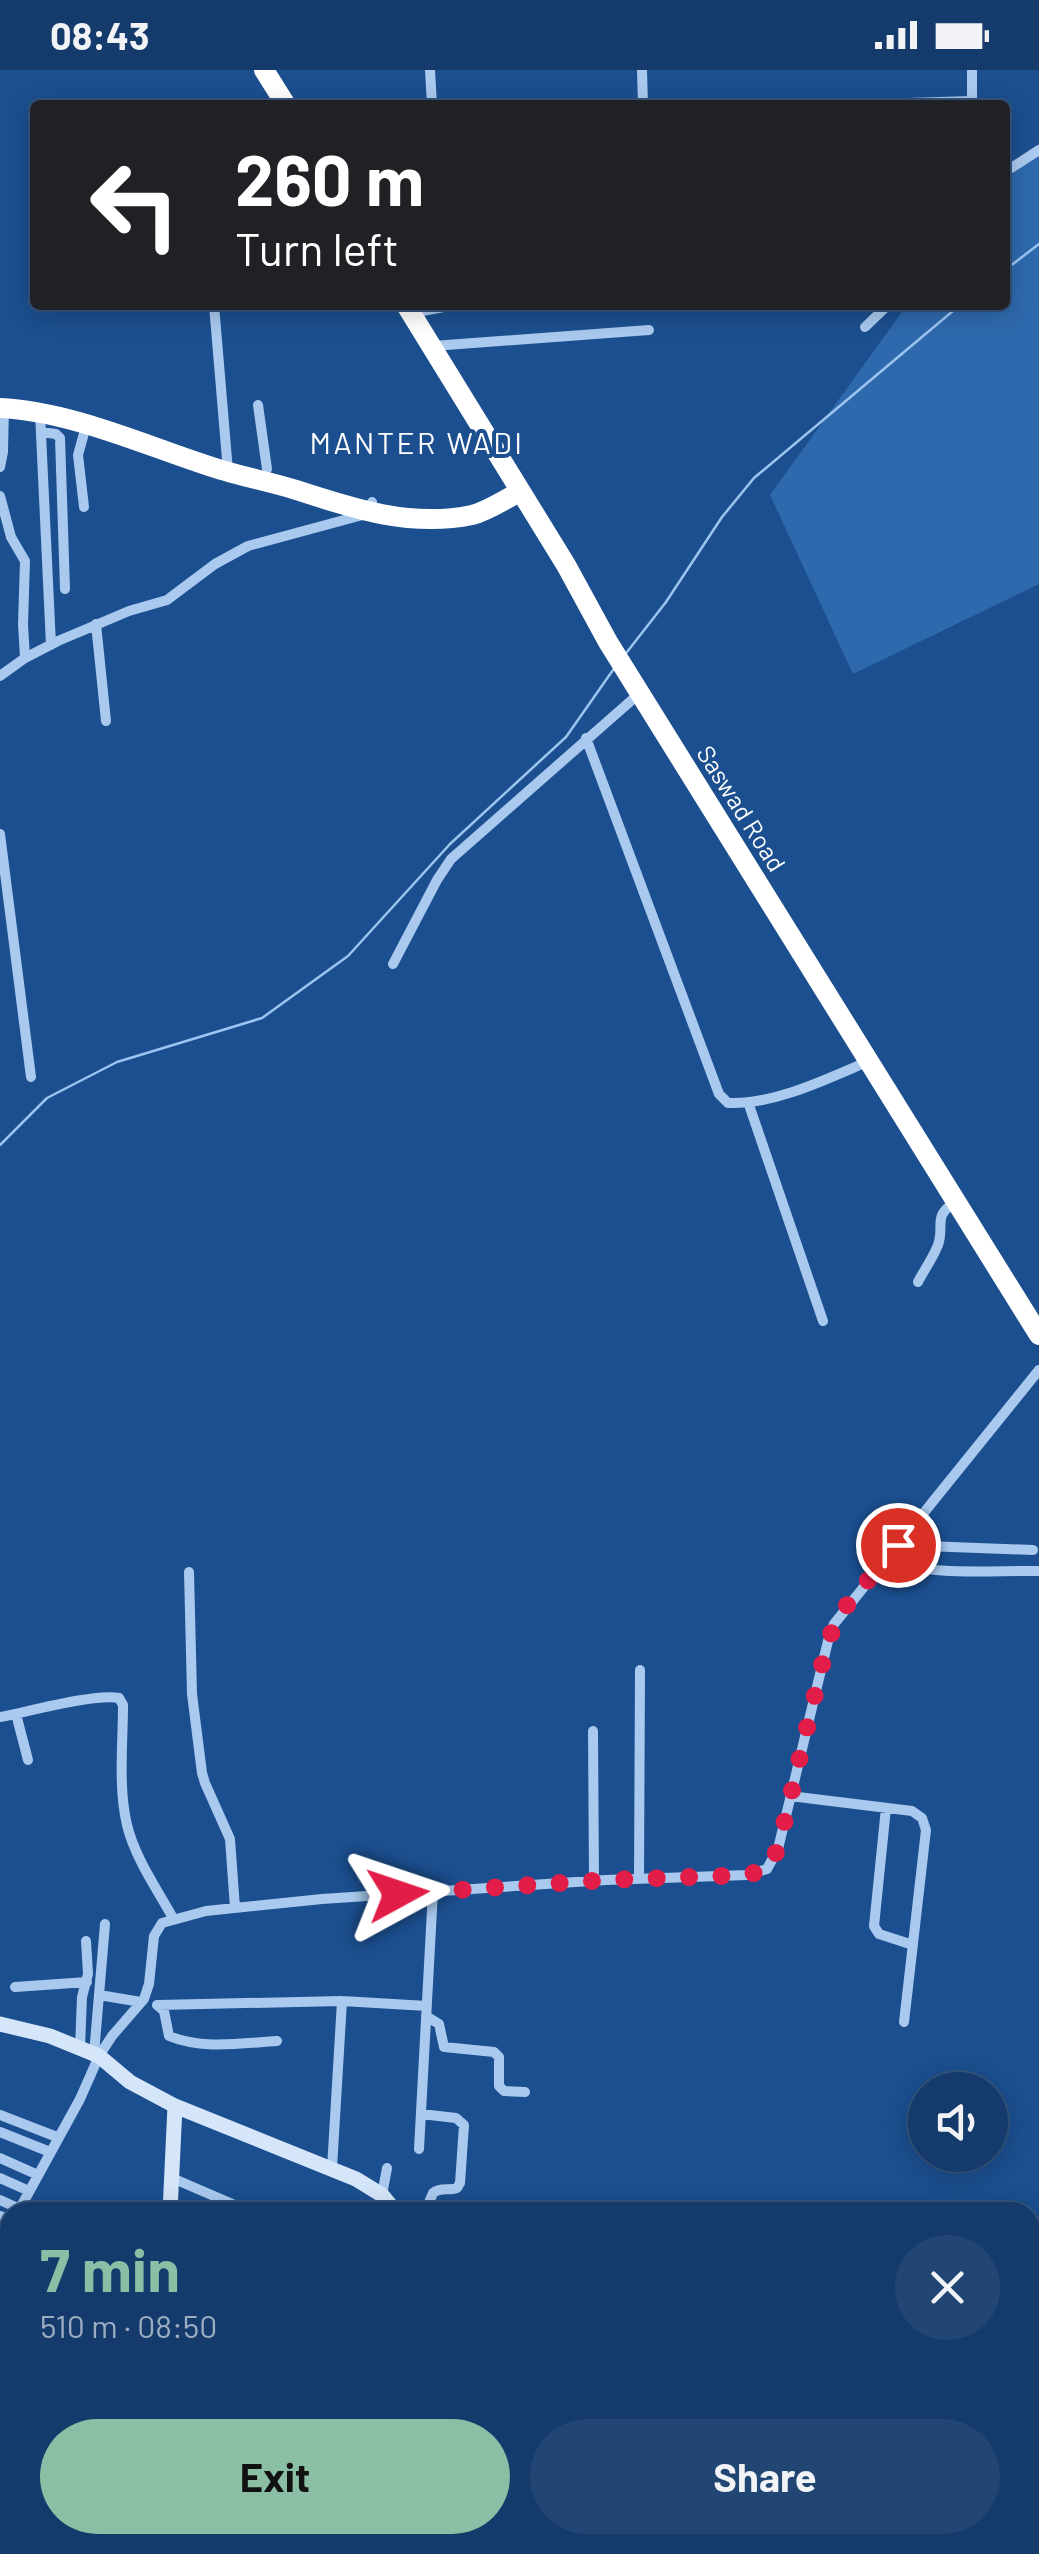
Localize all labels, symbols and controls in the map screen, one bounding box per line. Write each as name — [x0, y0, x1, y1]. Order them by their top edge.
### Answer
text: 08:43 — [50, 12, 150, 58]
text: 260 m — [235, 136, 424, 220]
icon: left — [70, 140, 200, 270]
text: Turn left — [235, 221, 399, 275]
district label: MANTER WADI — [309, 424, 525, 460]
street label: Saswad Road — [691, 739, 793, 877]
pin — [856, 1503, 941, 1588]
icon: arrive — [871, 1518, 926, 1573]
position arrow — [346, 1842, 450, 1946]
map controls — [908, 2072, 1008, 2172]
button: sound — [908, 2072, 1008, 2172]
text: 7 min — [40, 2232, 180, 2304]
button: close — [895, 2235, 1000, 2340]
text: 510 m · 08:50 — [40, 2306, 217, 2344]
button: Exit — [40, 2419, 510, 2534]
button: Share — [530, 2419, 1000, 2534]

